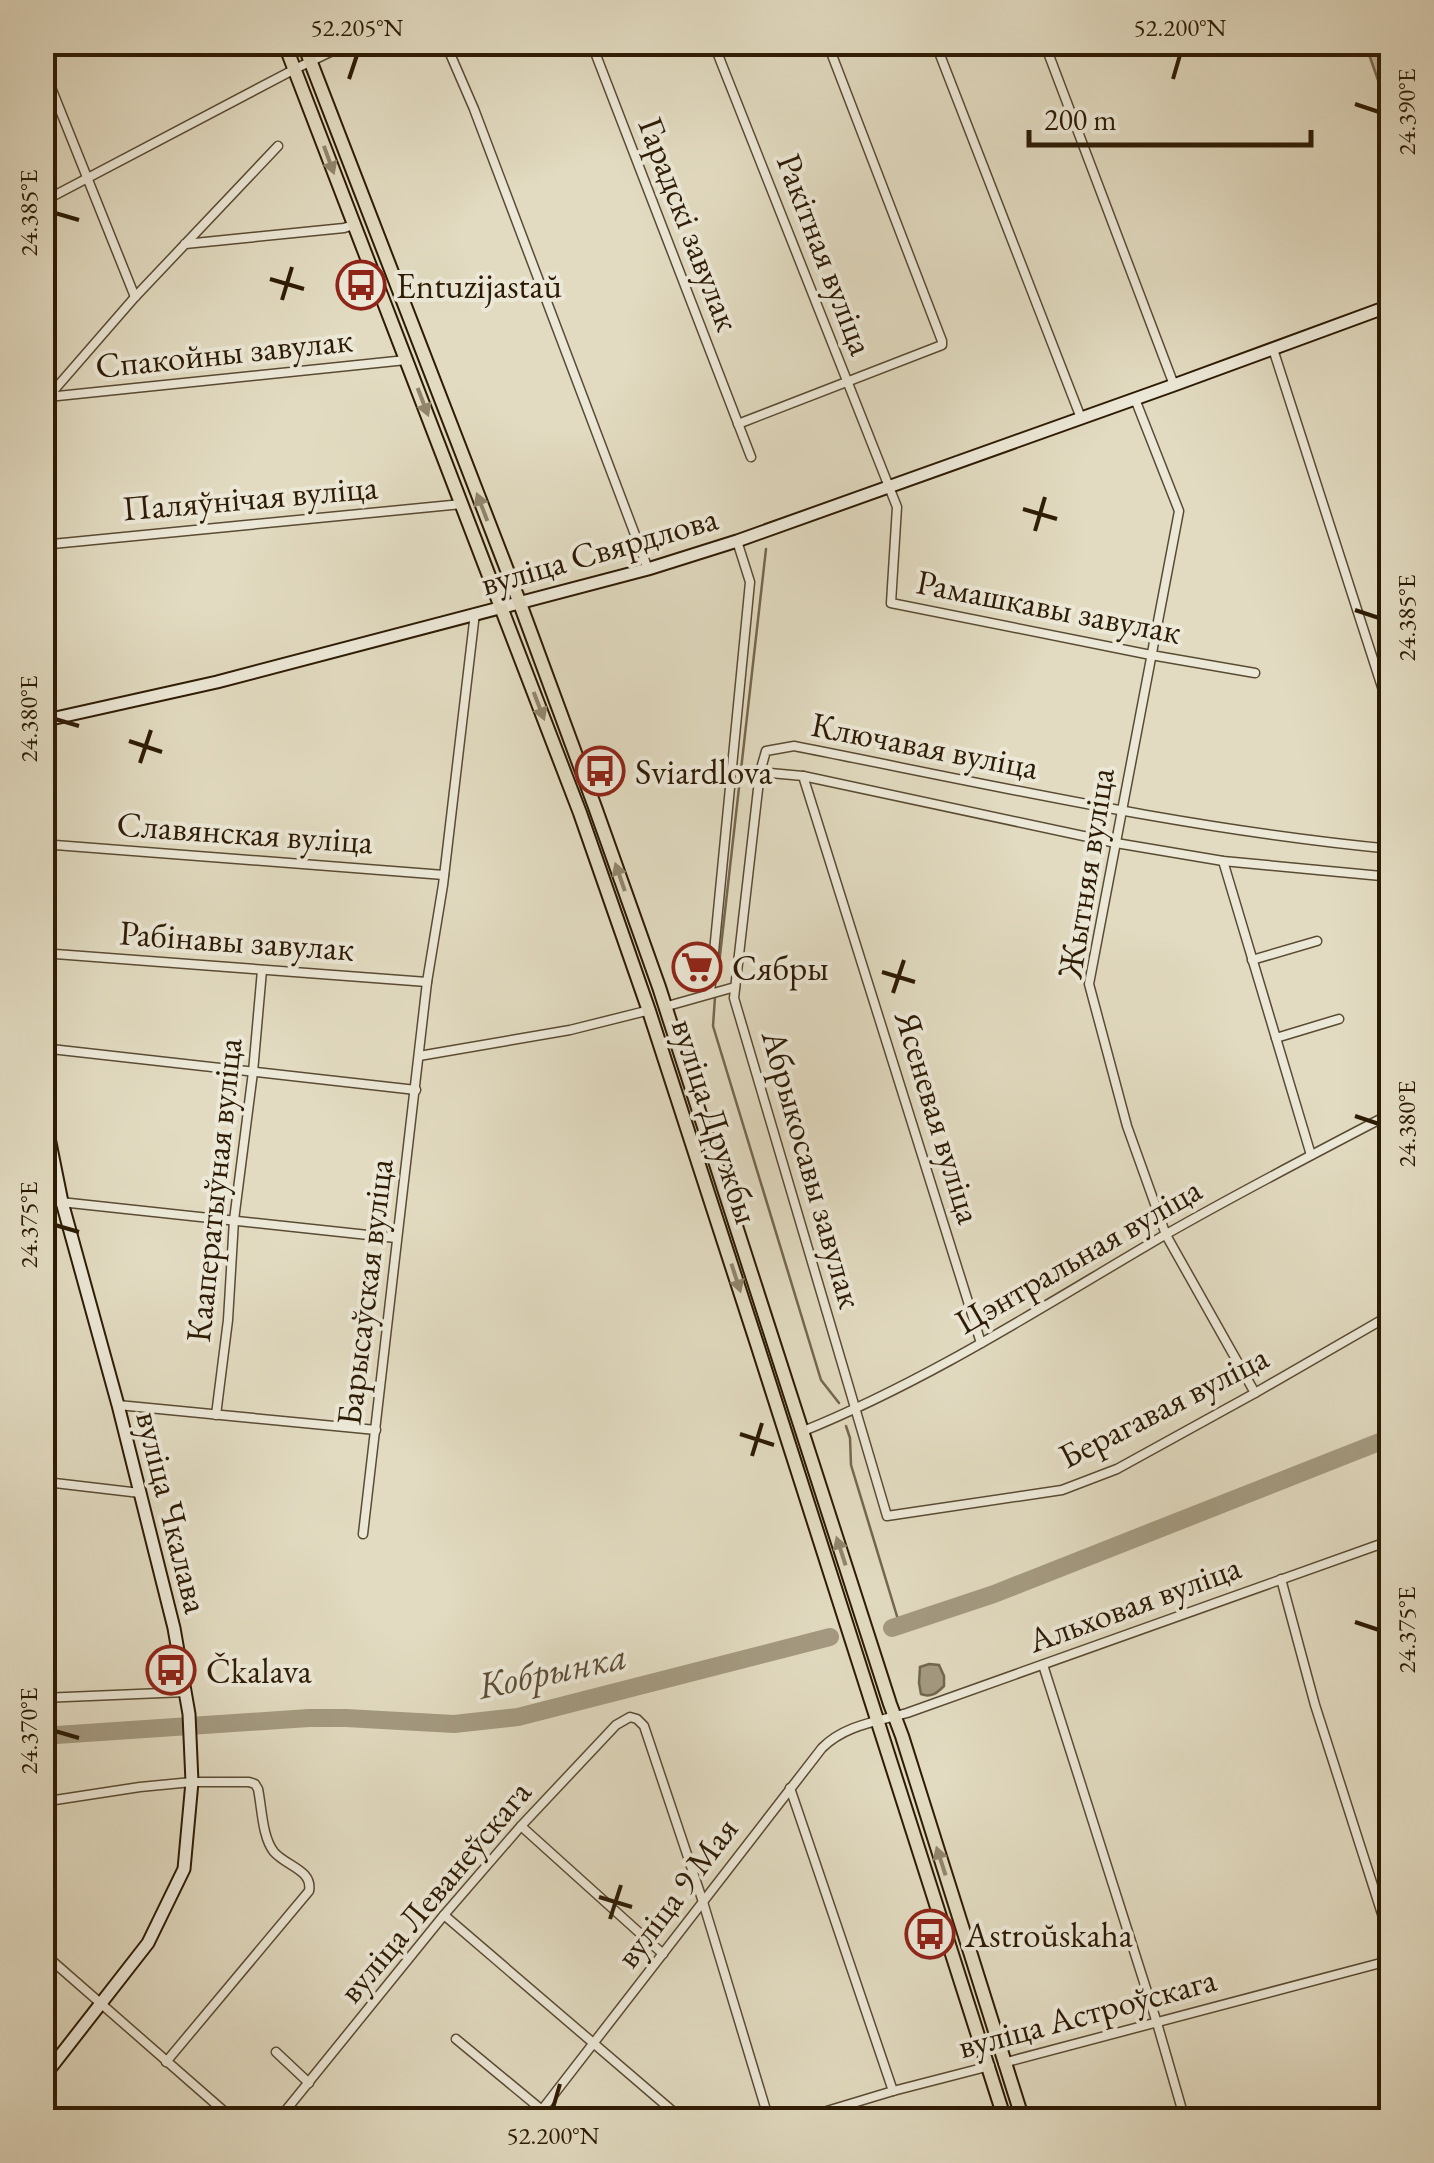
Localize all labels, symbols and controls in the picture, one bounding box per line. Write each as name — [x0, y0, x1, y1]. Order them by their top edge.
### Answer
text: 52.205°N — [311, 11, 404, 43]
text: 52.200°N — [1134, 11, 1227, 43]
text: 24.390°E — [1390, 68, 1422, 156]
scale bar — [1029, 85, 1312, 147]
text: 200 m — [1044, 100, 1117, 139]
street label: Гарадскі завулак — [628, 111, 751, 338]
one-way arrow — [322, 146, 337, 176]
street label: Ракітная вуліца — [766, 147, 885, 361]
text: 24.385°E — [12, 169, 44, 257]
bus stop icon: Entuzijastaŭ — [335, 259, 387, 311]
place label: Entuzijastaŭ — [396, 263, 563, 308]
street label: Спакойны завулак — [93, 316, 355, 389]
one-way arrow — [416, 388, 431, 418]
street label: Паляўнічая вуліца — [121, 463, 380, 532]
one-way arrow — [474, 491, 489, 521]
street label: вуліца Свярдлова — [475, 495, 723, 606]
street label: Рамашкавы завулак — [913, 558, 1185, 655]
text: 24.385°E — [1390, 574, 1422, 662]
text: 24.380°E — [12, 675, 44, 763]
one-way arrow — [531, 691, 547, 721]
street label: Ключавая вуліца — [807, 701, 1042, 790]
bus stop icon: Sviardlova — [574, 745, 626, 797]
place label: Sviardlova — [635, 749, 773, 794]
street label: Жытняя вуліца — [1046, 764, 1125, 983]
street label: Славянская вуліца — [115, 801, 375, 864]
one-way arrow — [612, 861, 627, 891]
street label: Рабінавы завулак — [118, 909, 356, 972]
supermarket icon: Сябры — [671, 941, 723, 993]
place label: Сябры — [732, 945, 829, 991]
street label: Ясеневая вуліца — [884, 1004, 993, 1229]
street label: вуліца Дружбы — [661, 1013, 770, 1230]
street label: Абрыкосавы завулак — [751, 1024, 874, 1314]
street label: Кааператыўная вуліца — [175, 1036, 252, 1345]
text: 24.380°E — [1390, 1080, 1422, 1168]
street label: Барысаўская вуліца — [325, 1156, 404, 1428]
street label: Цэнтральная вуліца — [947, 1166, 1210, 1345]
text: 24.375°E — [12, 1181, 44, 1269]
one-way arrow — [729, 1263, 744, 1293]
street label: Берагавая вуліца — [1051, 1334, 1276, 1479]
street label: вуліца Чкалава — [125, 1406, 220, 1618]
one-way arrow — [833, 1536, 848, 1566]
street label: Альховая вуліца — [1020, 1544, 1247, 1664]
text: 24.375°E — [1390, 1586, 1422, 1674]
water label: Кобрынка — [472, 1630, 631, 1710]
bus stop icon: Čkalava — [145, 1644, 197, 1696]
place label: Čkalava — [206, 1648, 312, 1693]
text: 24.370°E — [12, 1687, 44, 1775]
street label: вуліца Леванеўскага — [328, 1770, 541, 2012]
street label: вуліца 9 Мая — [605, 1808, 748, 1977]
one-way arrow — [932, 1845, 947, 1875]
bus stop icon: Astroŭskaha — [904, 1908, 956, 1960]
place label: Astroŭskaha — [964, 1912, 1133, 1957]
street label: вуліца Астроўскага — [953, 1956, 1221, 2069]
text: 52.200°N — [507, 2119, 600, 2151]

